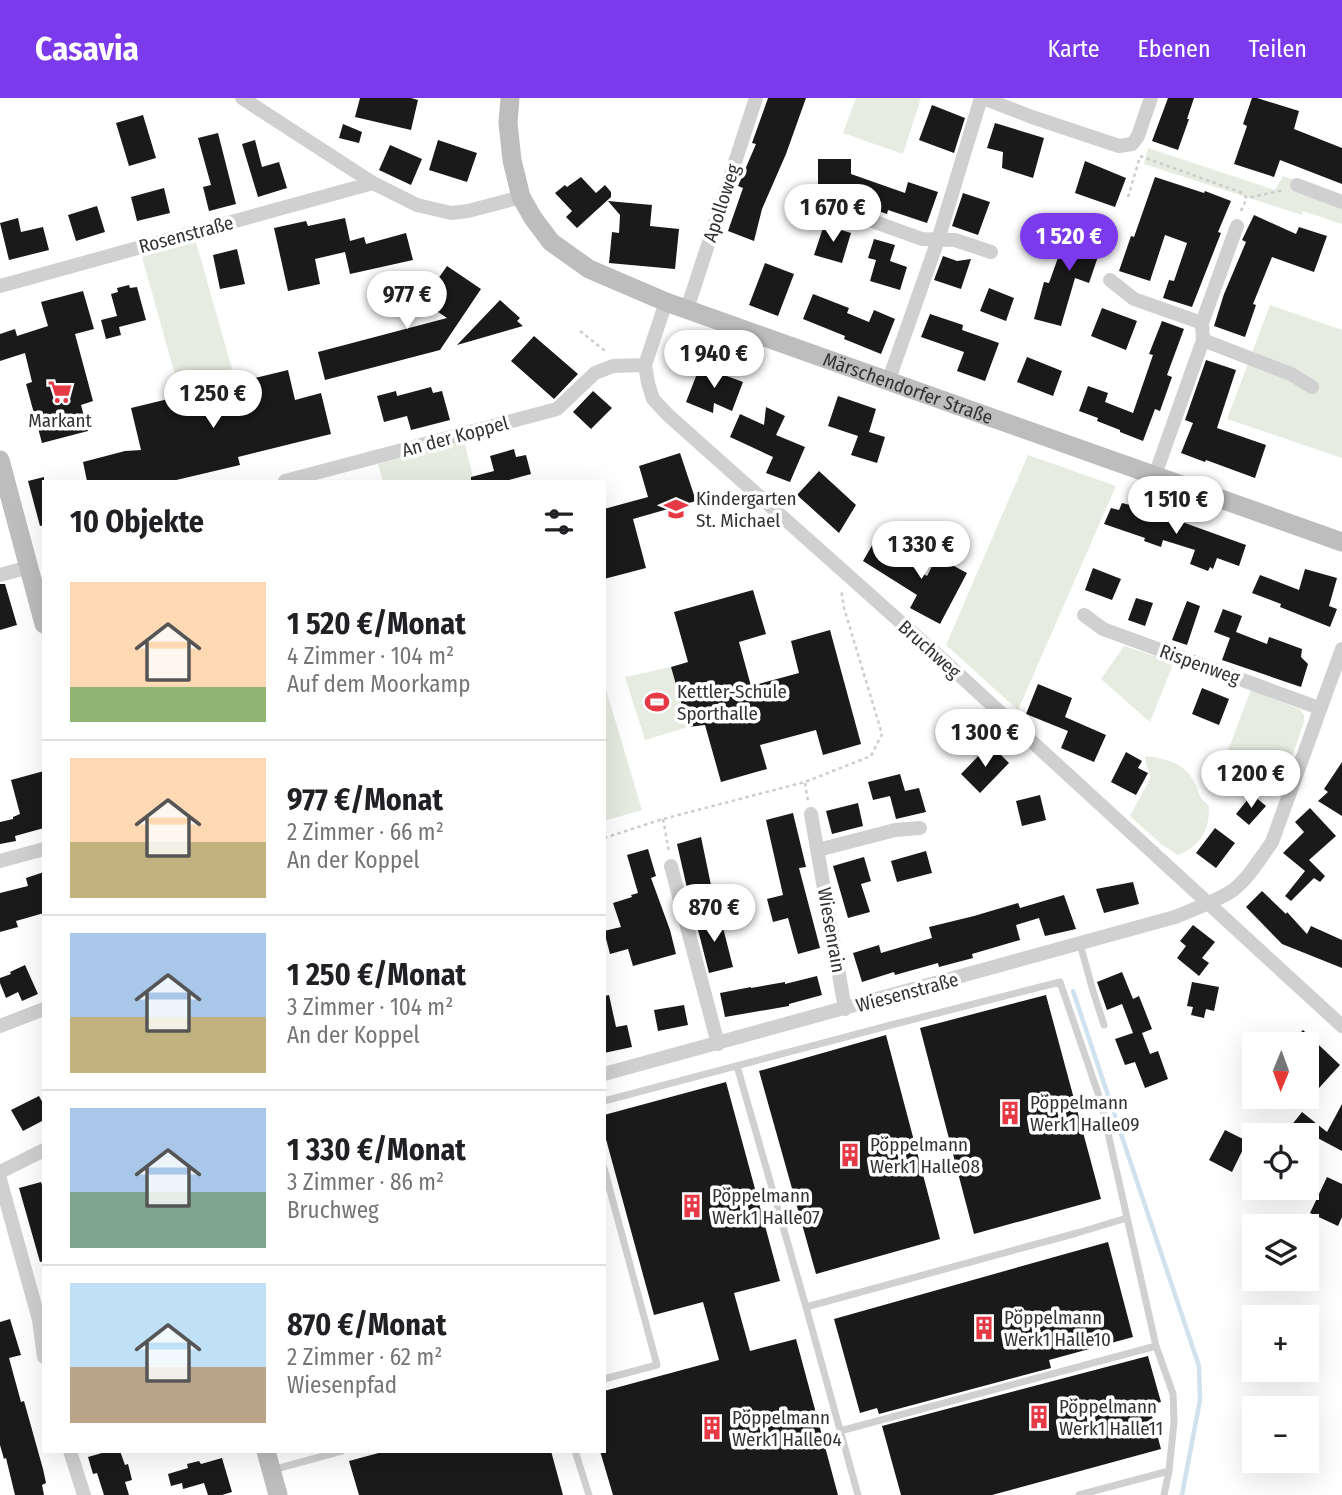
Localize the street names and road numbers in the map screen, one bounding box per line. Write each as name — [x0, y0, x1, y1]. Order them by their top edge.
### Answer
street label: Apolloweg — [698, 161, 745, 245]
street label: Rosenstraße — [136, 211, 236, 258]
street label: Märschendorfer Straße — [820, 348, 996, 429]
street label: An der Koppel — [399, 411, 511, 462]
street label: Bruchweg — [894, 615, 966, 683]
street label: Rispenweg — [1157, 639, 1243, 690]
street label: Wiesenrain — [813, 886, 850, 974]
street label: Wiesenstraße — [853, 968, 961, 1017]

